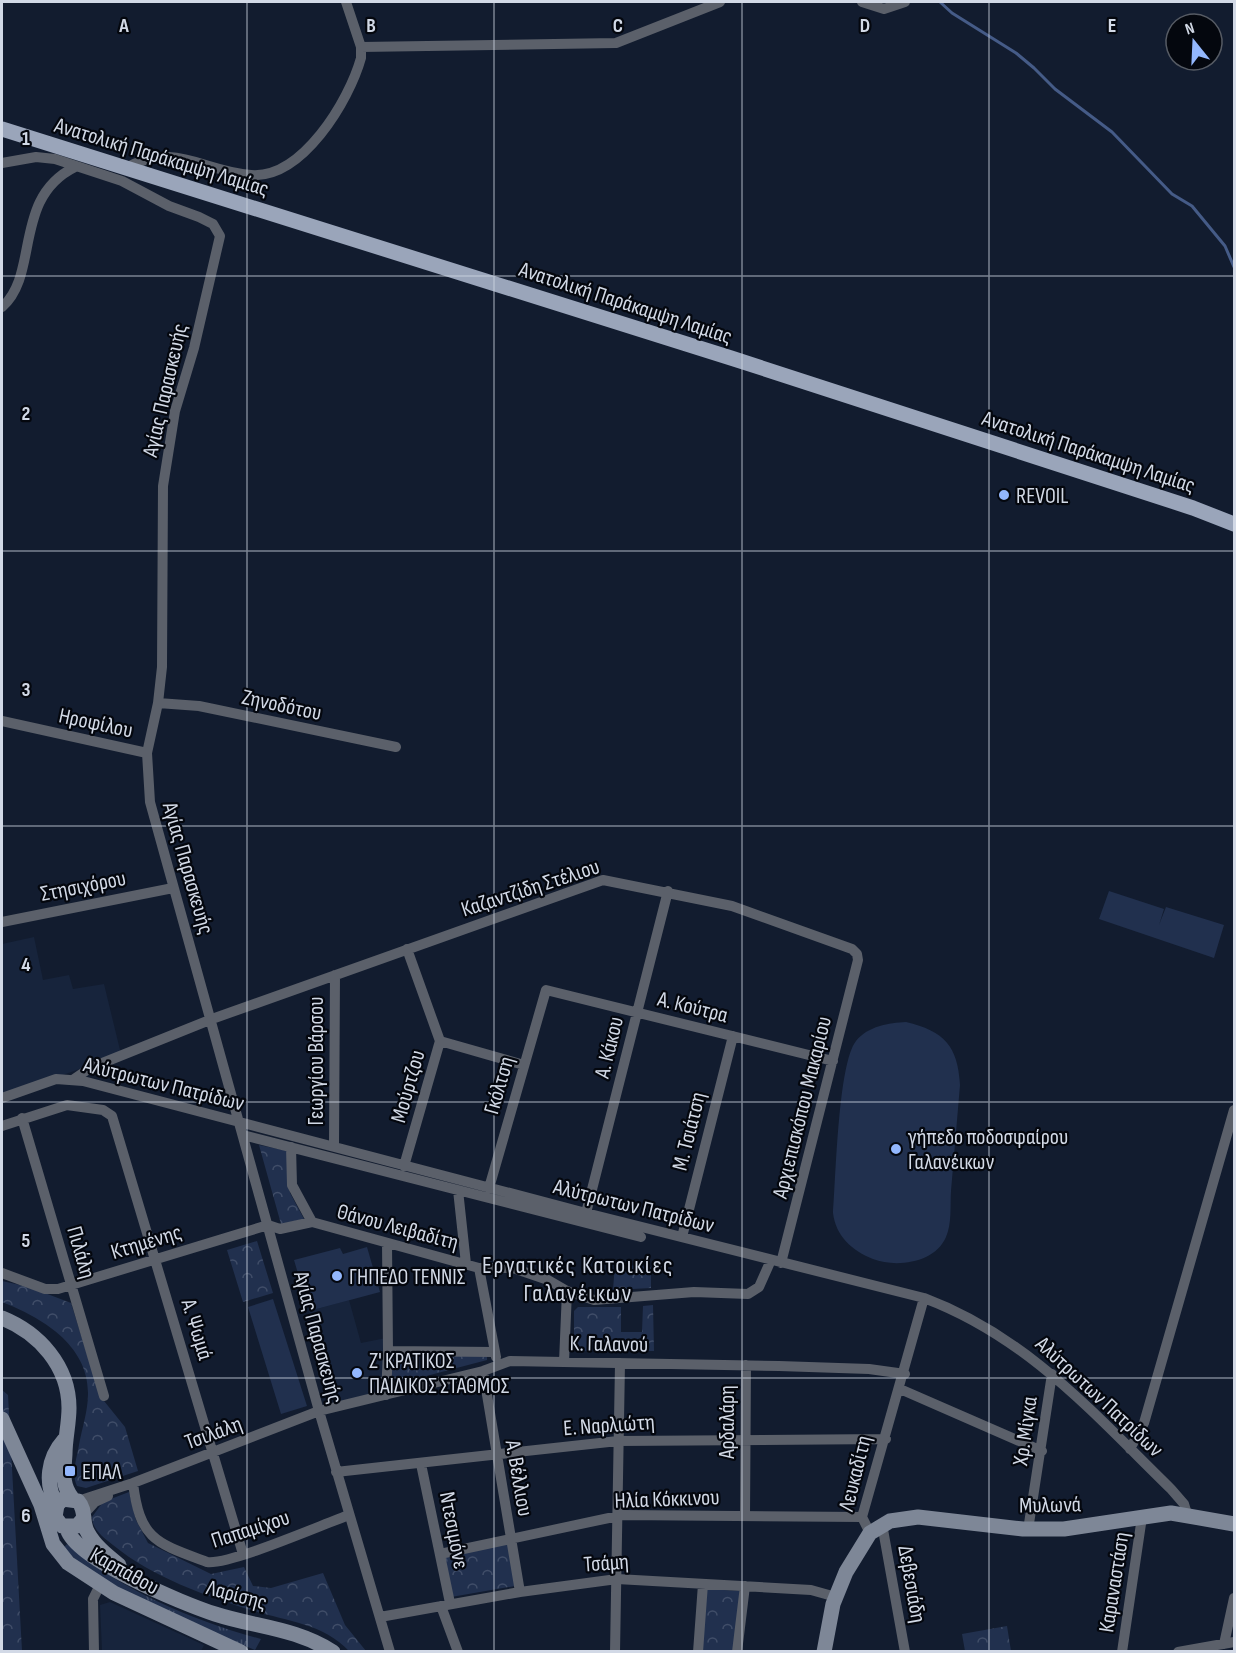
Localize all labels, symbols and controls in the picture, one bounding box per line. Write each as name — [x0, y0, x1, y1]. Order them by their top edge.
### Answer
north arrow — [1164, 12, 1224, 72]
text: A — [118, 14, 129, 38]
text: B — [366, 14, 376, 38]
text: C — [613, 14, 623, 38]
text: D — [860, 14, 870, 38]
text: E — [1108, 14, 1116, 38]
text: N — [1183, 19, 1197, 40]
street label: Ανατολική Παράκαμψη Λαμίας — [50, 112, 272, 203]
text: 1 — [22, 127, 30, 151]
street label: Ανατολική Παράκαμψη Λαμίας — [515, 256, 735, 351]
street label: Αγίας Παρασκευής — [137, 321, 194, 461]
text: 2 — [22, 402, 30, 426]
street label: Ανατολική Παράκαμψη Λαμίας — [978, 405, 1198, 500]
place label: REVOIL — [1016, 483, 1068, 510]
marker: REVOIL — [997, 488, 1011, 502]
text: 3 — [22, 678, 31, 702]
street label: Ζηνοδότου — [239, 684, 324, 727]
street label: Ηροφίλου — [56, 702, 135, 744]
street label: Αγίας Παρασκευής — [156, 798, 219, 938]
street label: Καζαντζίδη Στέλιου — [458, 853, 603, 923]
street label: Στησιχόρου — [38, 865, 128, 908]
text: 4 — [21, 953, 31, 977]
street label: Α. Κούτρα — [654, 985, 731, 1029]
street label: Γεωργίου Βάρσου — [303, 996, 330, 1126]
street label: Α. Κάκου — [589, 1014, 630, 1082]
street label: Αρχιεπισκόπου Μακαρίου — [767, 1014, 838, 1202]
street label: Μούρτζου — [385, 1047, 432, 1126]
street label: Αλύτρωτων Πατρίδων — [80, 1051, 247, 1118]
street label: Γκόλτση — [478, 1053, 521, 1117]
street label: Μ. Τσιάτση — [667, 1089, 712, 1173]
place label: γήπεδο ποδοσφαίρου Γαλανέικων — [907, 1124, 1068, 1176]
marker: γήπεδο ποδοσφαίρου Γαλανέικων — [889, 1142, 903, 1156]
street label: Αλύτρωτων Πατρίδων — [550, 1173, 717, 1240]
street label: Θάνου Λειβαδίτη — [334, 1198, 461, 1257]
street label: Κτημένης — [108, 1219, 185, 1266]
street label: Πιλάλη — [60, 1223, 101, 1282]
text: 5 — [22, 1229, 31, 1253]
district label: Εργατικές Κατοικίες Γαλανέικων — [482, 1251, 674, 1308]
place label: ΓΗΠΕΔΟ ΤΕΝΝΙΣ — [349, 1264, 466, 1291]
street label: Αγίας Παρασκευής — [287, 1267, 348, 1407]
marker: ΓΗΠΕΔΟ ΤΕΝΝΙΣ — [330, 1269, 344, 1283]
street label: Α. Ψωμά — [174, 1295, 219, 1364]
street label: Κ. Γαλανού — [569, 1330, 649, 1359]
street label: Αλύτρωτων Πατρίδων — [1029, 1330, 1169, 1463]
place label: Ζ' ΚΡΑΤΙΚΟΣ ΠΑΙΔΙΚΟΣ ΣΤΑΘΜΟΣ — [369, 1348, 510, 1400]
marker: Ζ' ΚΡΑΤΙΚΟΣ ΠΑΙΔΙΚΟΣ ΣΤΑΘΜΟΣ — [350, 1366, 364, 1380]
street label: Αρδαλάρη — [714, 1385, 741, 1460]
street label: Χρ. Μίγκα — [1007, 1394, 1044, 1469]
street label: Ε. Ναρλιώτη — [562, 1409, 656, 1442]
street label: Τσιλάλη — [181, 1411, 246, 1456]
street label: Λευκαδίτη — [833, 1433, 878, 1515]
street label: Α. Βέλλιου — [498, 1437, 538, 1518]
place label: ΕΠΑΛ — [82, 1459, 122, 1486]
marker: ΕΠΑΛ — [63, 1464, 77, 1478]
street label: Ηλία Κόκκινου — [614, 1484, 720, 1515]
street label: Ντεσιμόνε — [433, 1489, 474, 1571]
street label: Μυλωνά — [1019, 1491, 1082, 1520]
text: 6 — [21, 1504, 31, 1528]
street label: Παπαμίχου — [208, 1504, 293, 1555]
street label: Καραναστάση — [1093, 1530, 1136, 1634]
street label: Καρπάθου — [85, 1541, 163, 1601]
street label: Δεβεσιάδη — [891, 1543, 932, 1625]
street label: Τσάμη — [583, 1548, 630, 1579]
street label: Λαρίσης — [202, 1574, 270, 1616]

